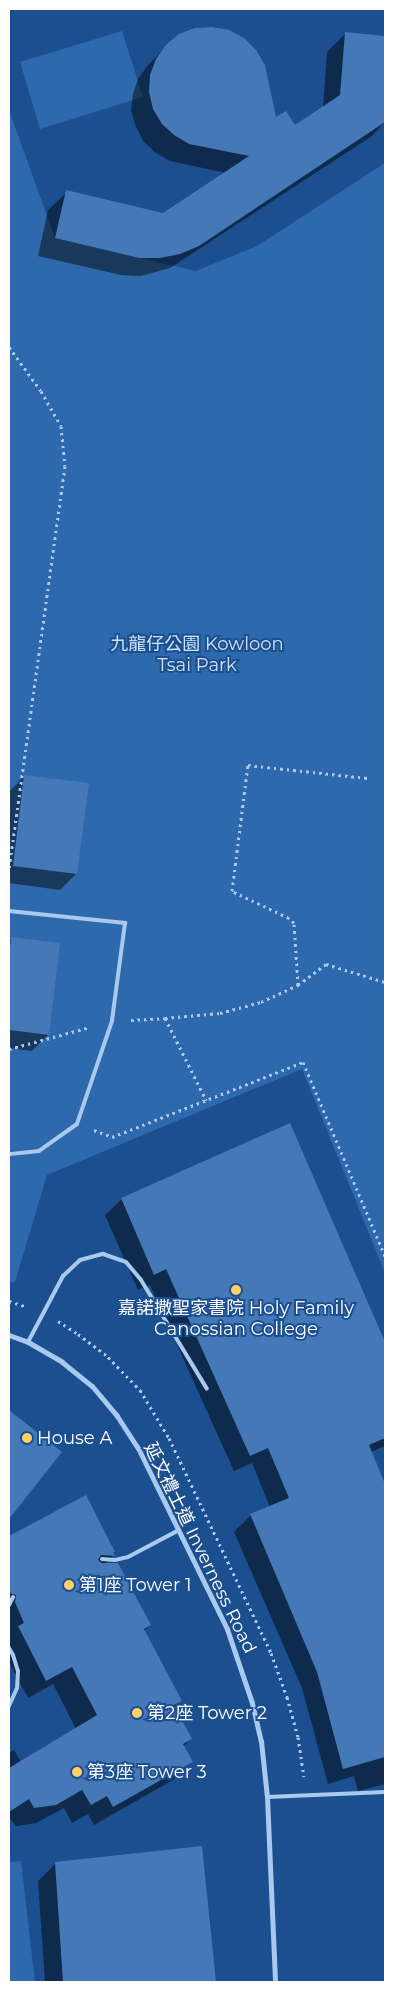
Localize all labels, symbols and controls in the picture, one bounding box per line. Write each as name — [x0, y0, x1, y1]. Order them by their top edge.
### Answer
park label: 九龍仔公園 Kowloon Tsai Park — [110, 634, 284, 676]
marker: 嘉諾撒聖家書院 Holy Family Canossian College — [230, 1284, 242, 1296]
place label: 嘉諾撒聖家書院 Holy Family Canossian College — [118, 1298, 354, 1340]
place label: House A — [37, 1427, 112, 1449]
marker: House A — [21, 1432, 33, 1444]
street label: 延文禮士道 Inverness Road — [139, 1439, 261, 1657]
place label: 第1座 Tower 1 — [79, 1574, 191, 1596]
marker: 第1座 Tower 1 — [63, 1579, 75, 1591]
place label: 第2座 Tower 2 — [147, 1702, 267, 1724]
marker: 第2座 Tower 2 — [131, 1707, 143, 1719]
place label: 第3座 Tower 3 — [87, 1761, 207, 1783]
marker: 第3座 Tower 3 — [71, 1766, 83, 1778]

